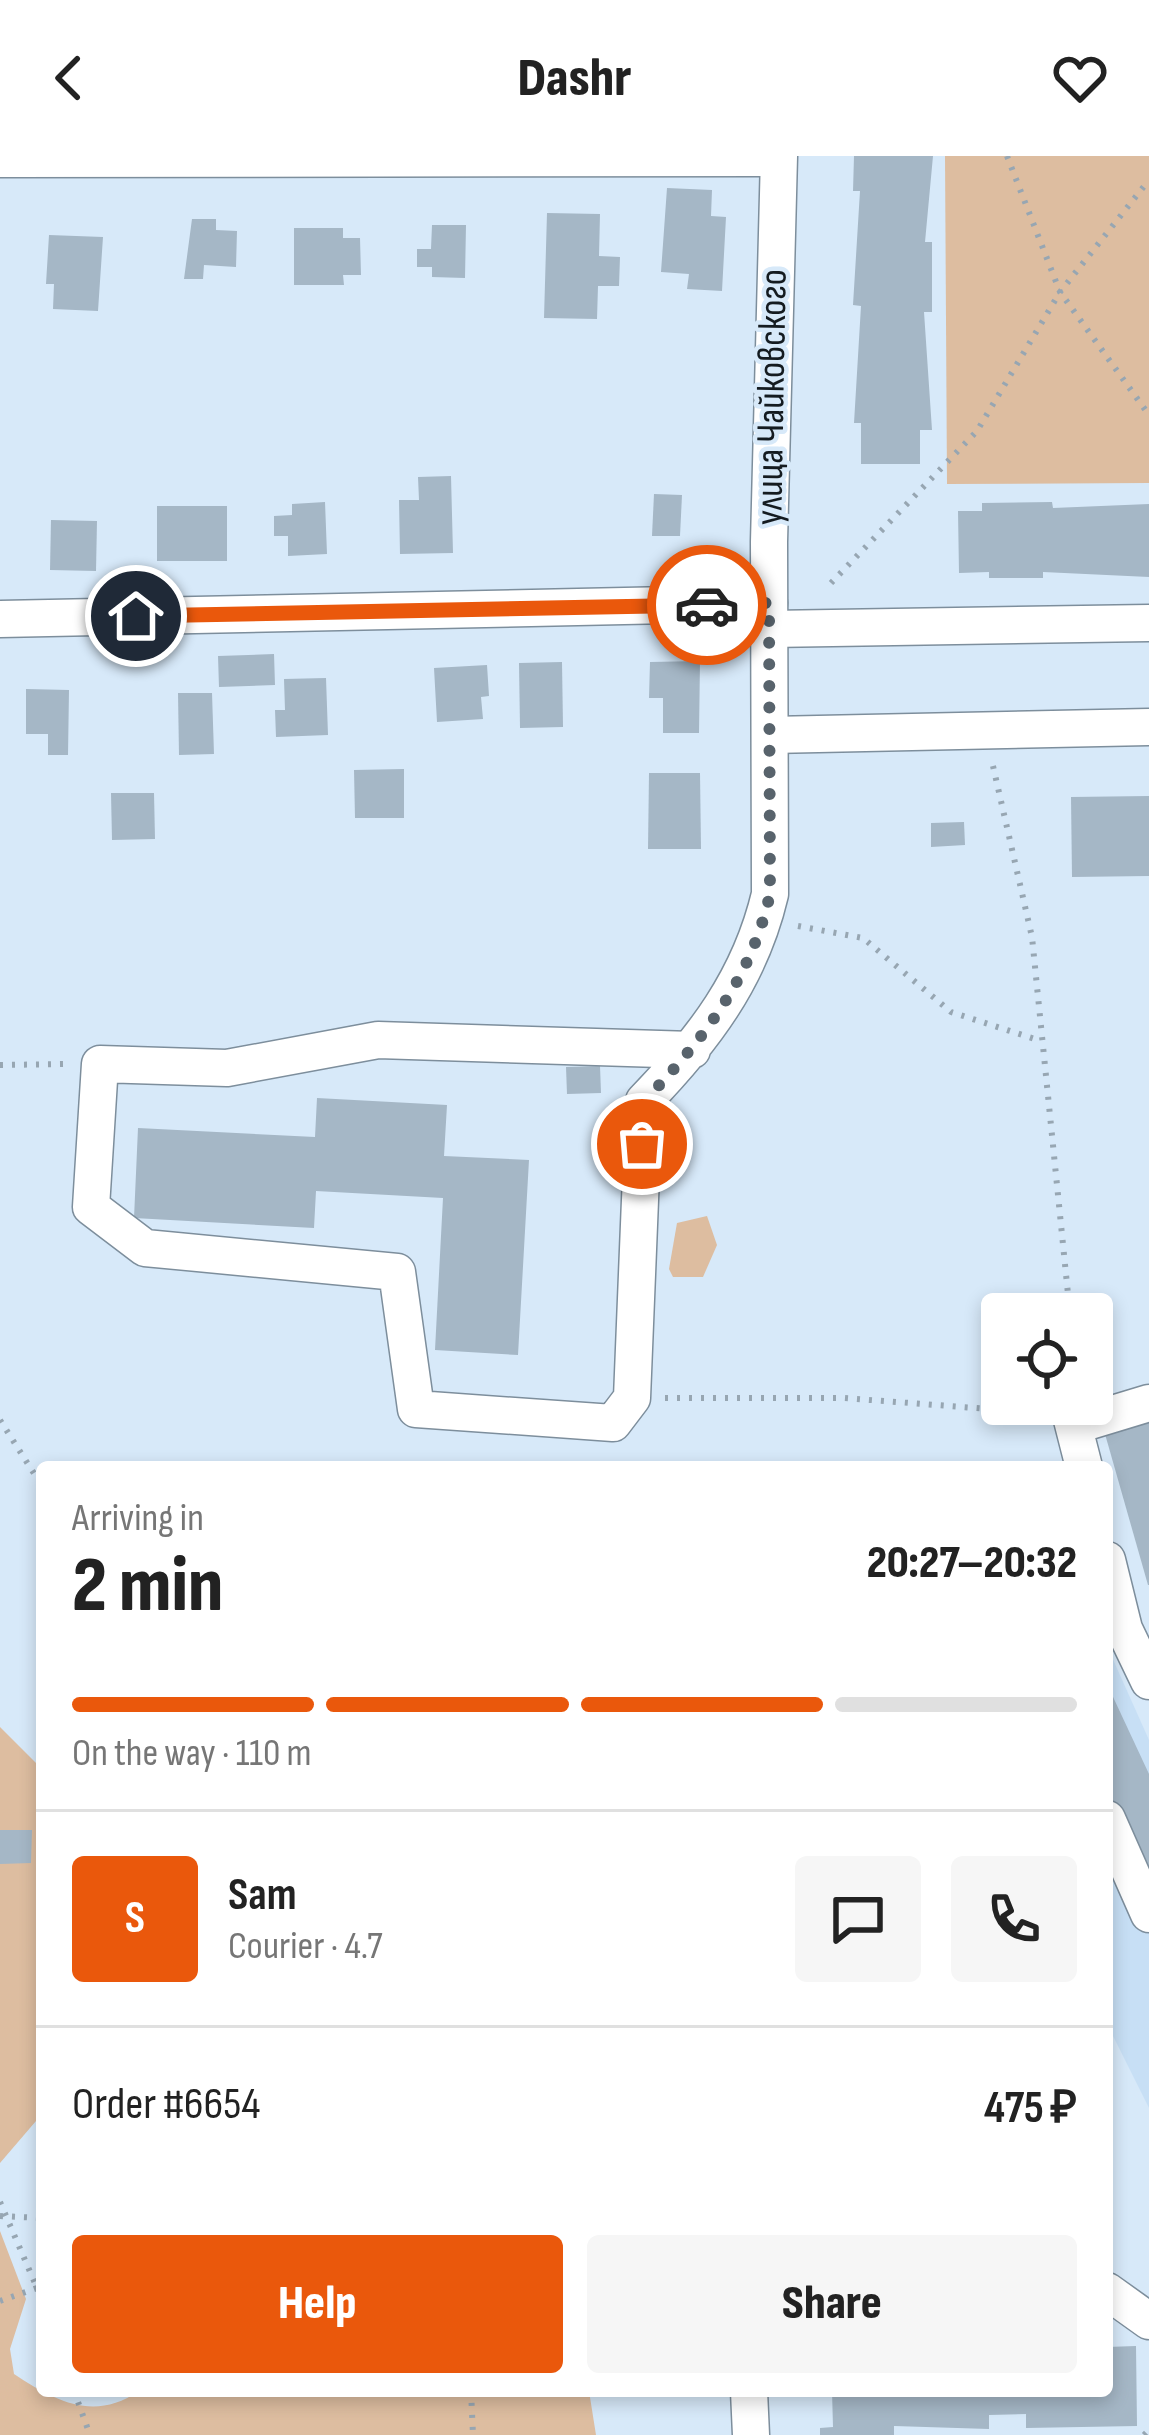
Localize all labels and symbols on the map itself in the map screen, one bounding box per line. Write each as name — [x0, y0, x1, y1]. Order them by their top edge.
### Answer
street label: улица Чайковского — [746, 269, 798, 525]
courier — [647, 545, 767, 665]
pin — [85, 565, 187, 667]
pin — [591, 1093, 693, 1195]

